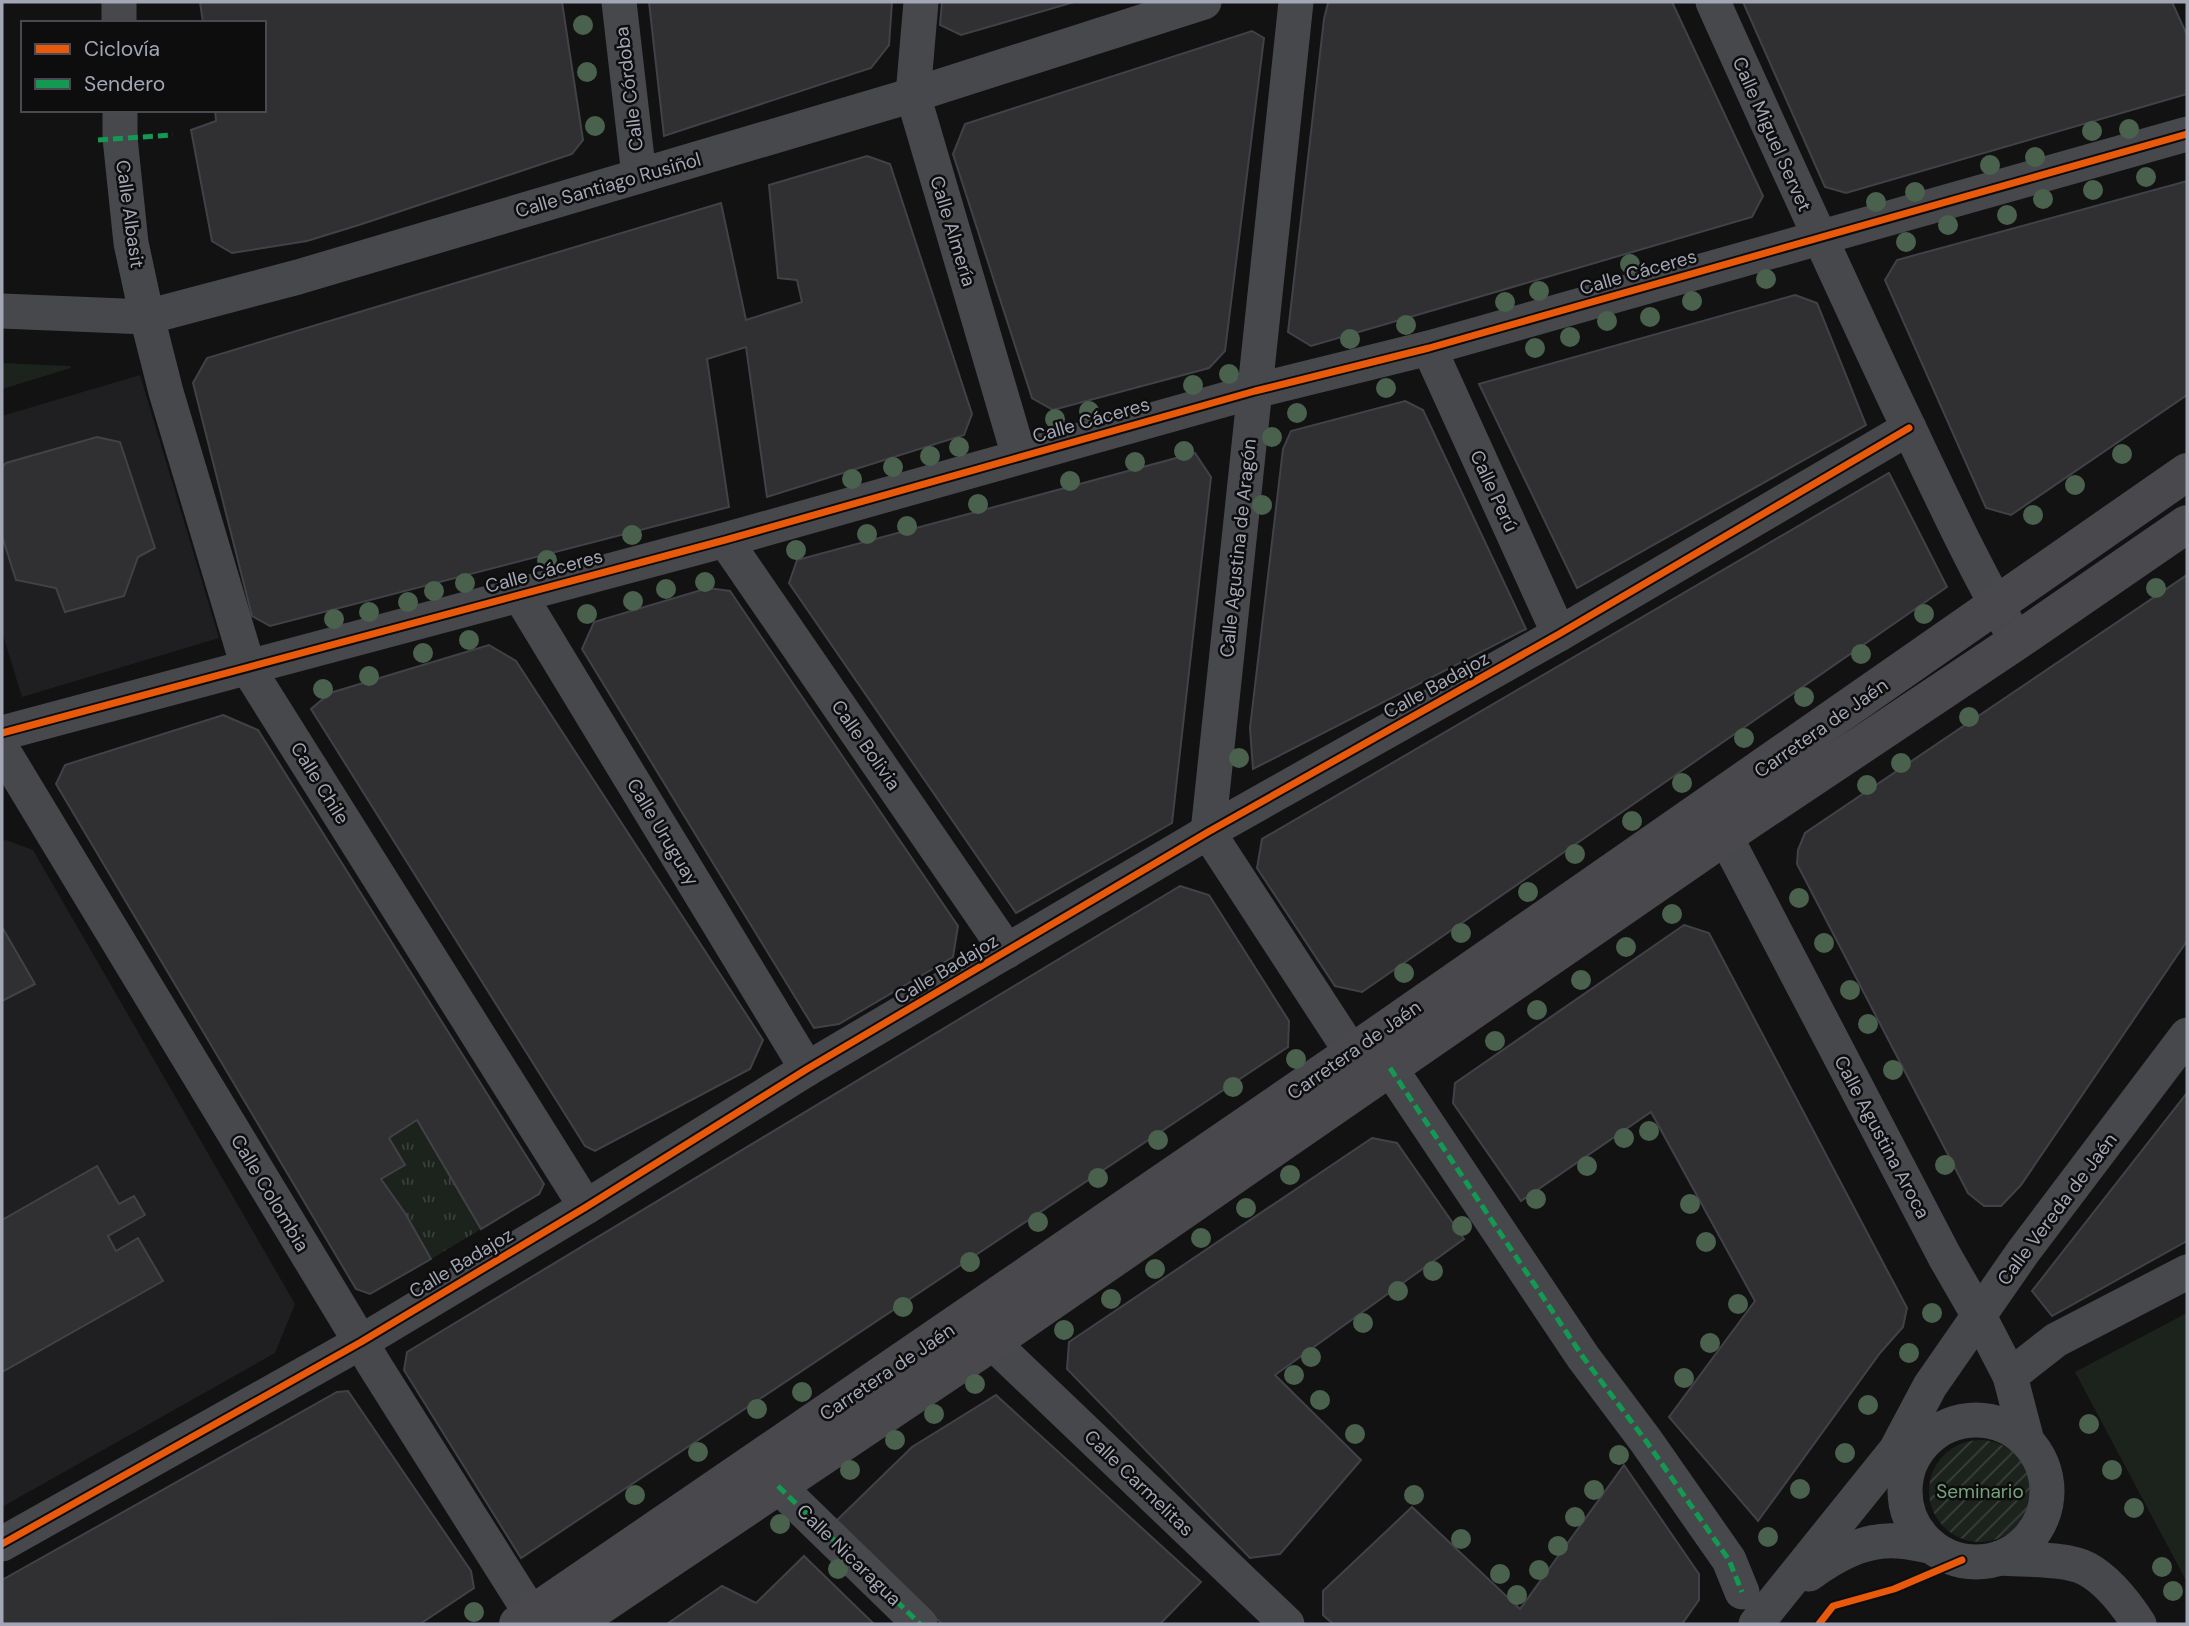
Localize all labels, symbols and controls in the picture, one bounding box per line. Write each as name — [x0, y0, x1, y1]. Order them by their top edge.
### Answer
legend — [21, 21, 266, 112]
street label: Calle Córdoba — [609, 25, 649, 153]
text: Ciclovía — [84, 35, 160, 63]
street label: Calle Miguel Servet — [1727, 53, 1817, 215]
text: Sendero — [84, 70, 165, 98]
street label: Calle Santiago Rusiñol — [512, 147, 704, 223]
street label: Calle Albasit — [110, 158, 150, 270]
street label: Calle Almería — [924, 173, 982, 289]
street label: Calle Cáceres — [1576, 243, 1700, 301]
street label: Calle Cáceres — [1029, 391, 1153, 449]
street label: Calle Agustina de Aragón — [1214, 437, 1262, 659]
street label: Calle Perú — [1464, 446, 1524, 536]
street label: Calle Cáceres — [482, 543, 606, 599]
street label: Calle Badajoz — [1379, 646, 1493, 724]
street label: Carretera de Jaén — [1749, 672, 1893, 784]
street label: Calle Bolivia — [826, 695, 906, 795]
street label: Calle Chile — [285, 737, 355, 829]
street label: Calle Uruguay — [621, 774, 705, 891]
street label: Calle Badajoz — [889, 928, 1003, 1010]
street label: Carretera de Jaén — [1282, 994, 1426, 1106]
street label: Calle Agustina Aroca — [1828, 1051, 1936, 1223]
street label: Calle Vereda de Jaén — [1991, 1128, 2123, 1290]
street label: Calle Colombia — [225, 1130, 315, 1256]
street label: Calle Badajoz — [404, 1222, 518, 1304]
street label: Carretera de Jaén — [815, 1318, 959, 1426]
street label: Calle Carmelitas — [1079, 1424, 1199, 1542]
park label: Seminario — [1936, 1479, 2024, 1504]
street label: Calle Nicaragua — [791, 1499, 907, 1611]

